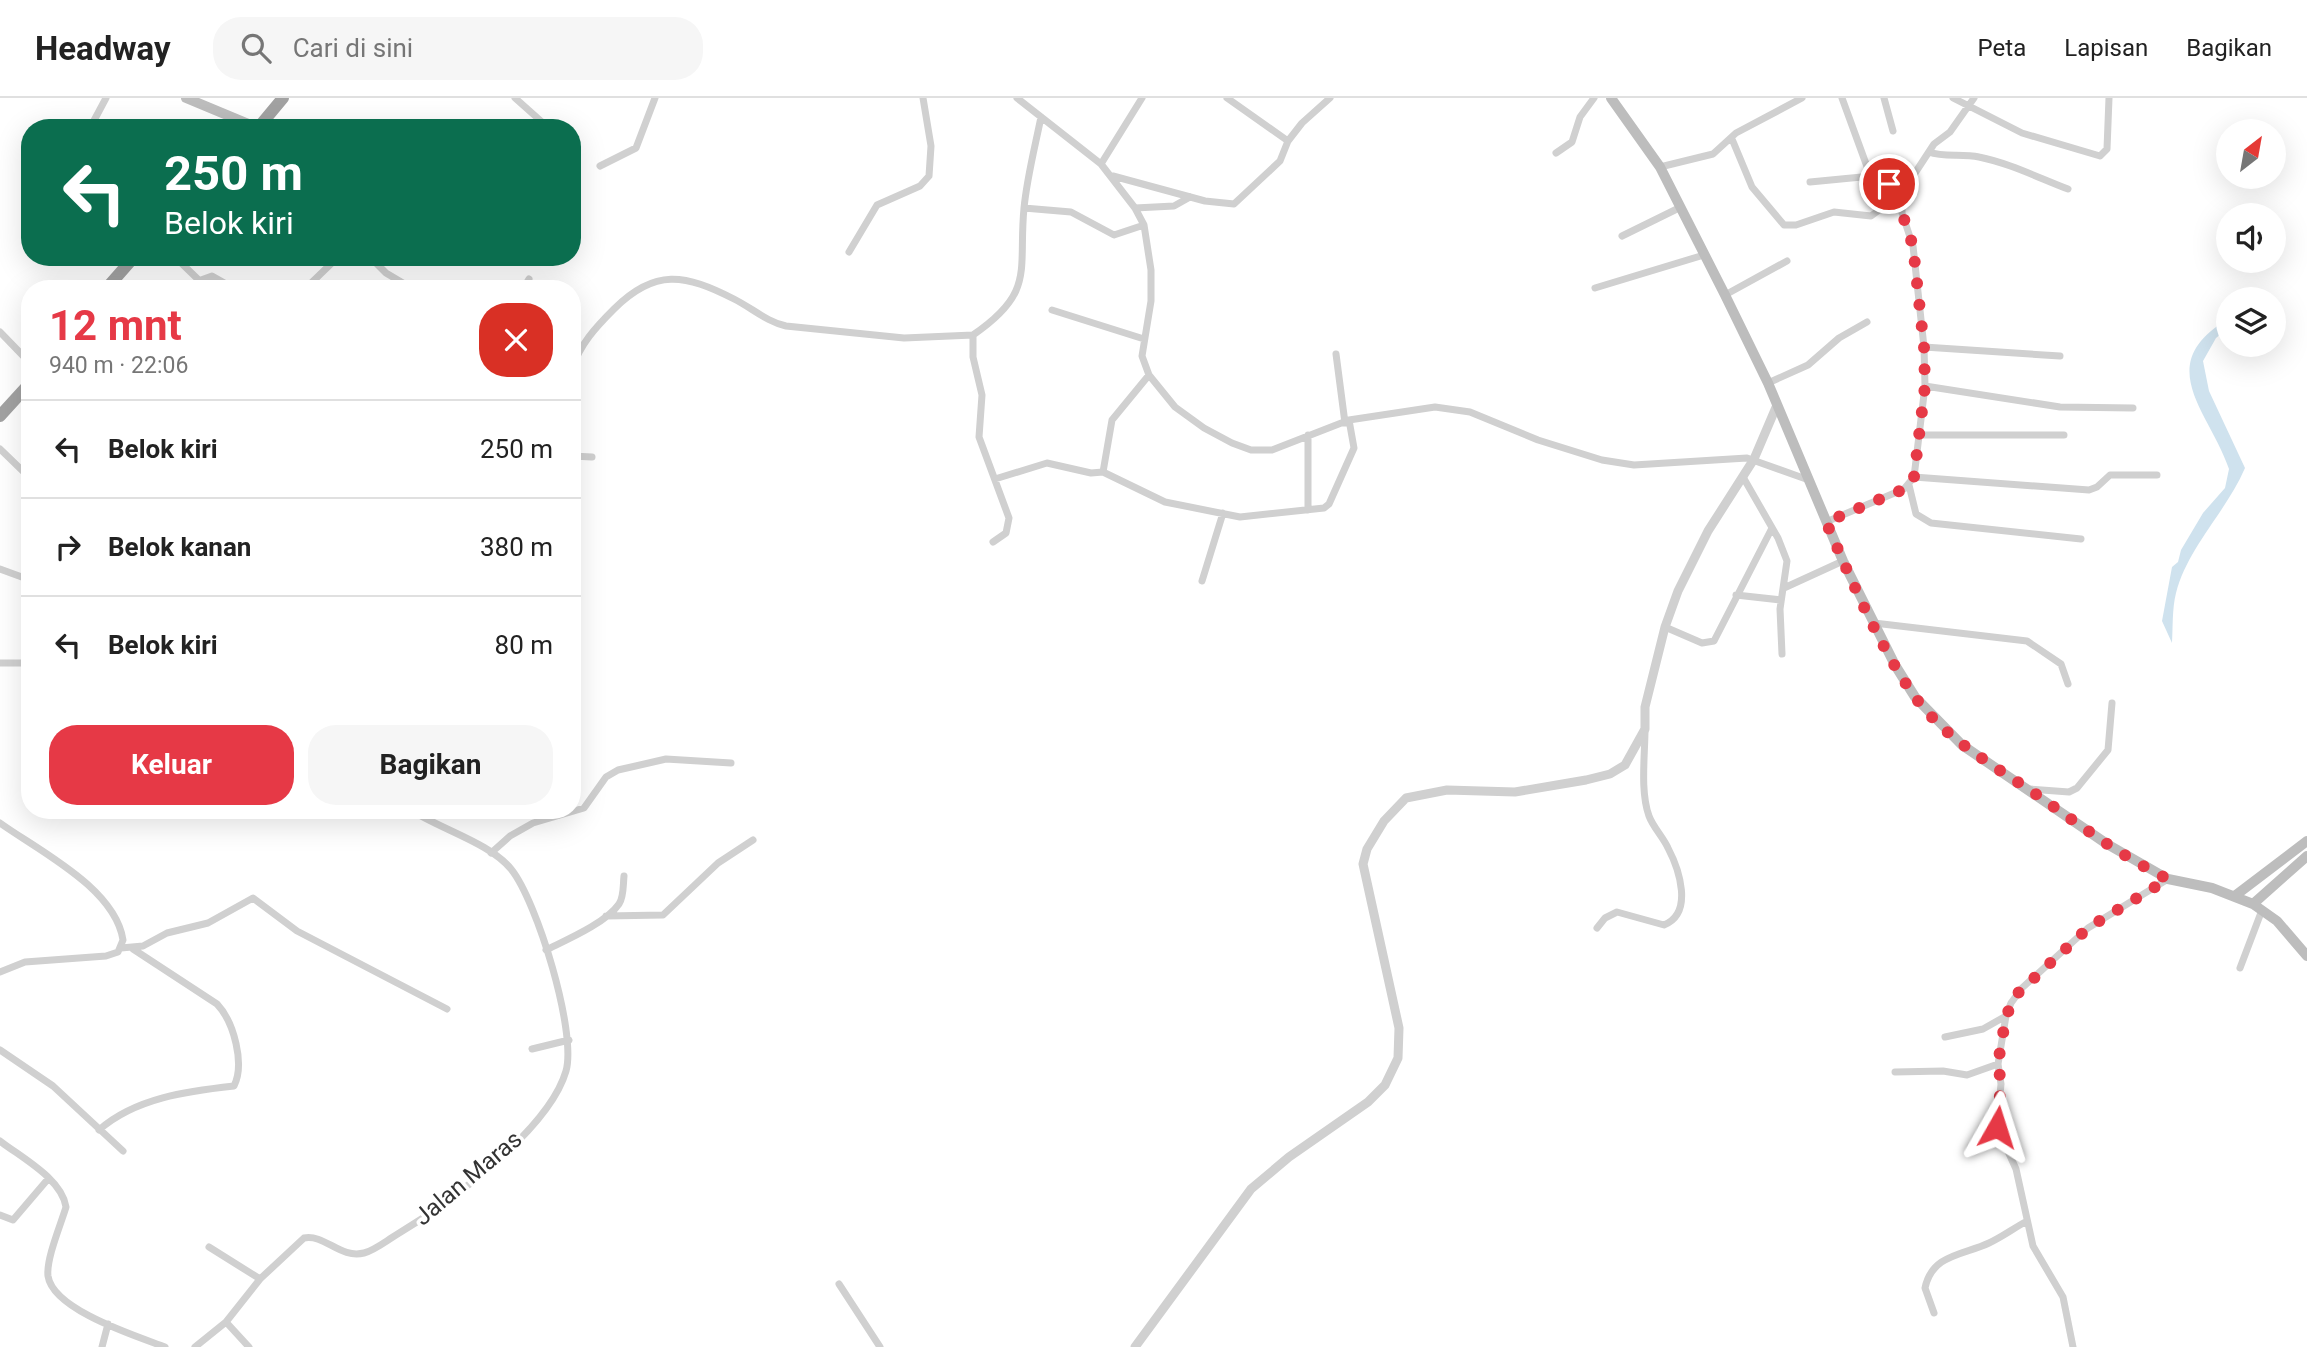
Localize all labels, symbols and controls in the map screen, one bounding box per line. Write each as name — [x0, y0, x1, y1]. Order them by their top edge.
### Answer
search box — [213, 17, 703, 80]
text: Headway — [35, 29, 171, 68]
icon: search — [237, 29, 275, 67]
text: Cari di sini — [293, 33, 413, 63]
text: Peta — [1978, 34, 2026, 62]
text: Lapisan — [2064, 34, 2148, 62]
text: Bagikan — [2186, 34, 2272, 62]
north arrow — [2216, 119, 2286, 189]
map controls — [2216, 119, 2286, 357]
text: 250 m — [164, 145, 303, 202]
icon: left — [49, 147, 140, 238]
pin — [1859, 154, 1919, 214]
icon: arrive — [1870, 165, 1908, 203]
button: sound — [2216, 203, 2286, 273]
text: Belok kiri — [164, 204, 294, 242]
button: layers — [2216, 287, 2286, 357]
text: 12 mnt — [49, 301, 182, 350]
button: close — [479, 303, 553, 377]
text: 940 m · 22:06 — [49, 352, 188, 379]
icon: left — [49, 430, 87, 468]
text: Belok kiri — [108, 434, 218, 464]
text: 250 m — [480, 434, 553, 464]
icon: right — [49, 528, 87, 566]
text: Belok kanan — [108, 532, 251, 562]
text: 380 m — [480, 532, 553, 562]
icon: left — [49, 626, 87, 664]
text: Belok kiri — [108, 630, 218, 660]
text: 80 m — [495, 630, 553, 660]
button: Keluar — [49, 725, 294, 805]
button: Bagikan — [308, 725, 553, 805]
position arrow — [1960, 1090, 2034, 1164]
street label: Jalan Maras — [409, 1125, 527, 1231]

